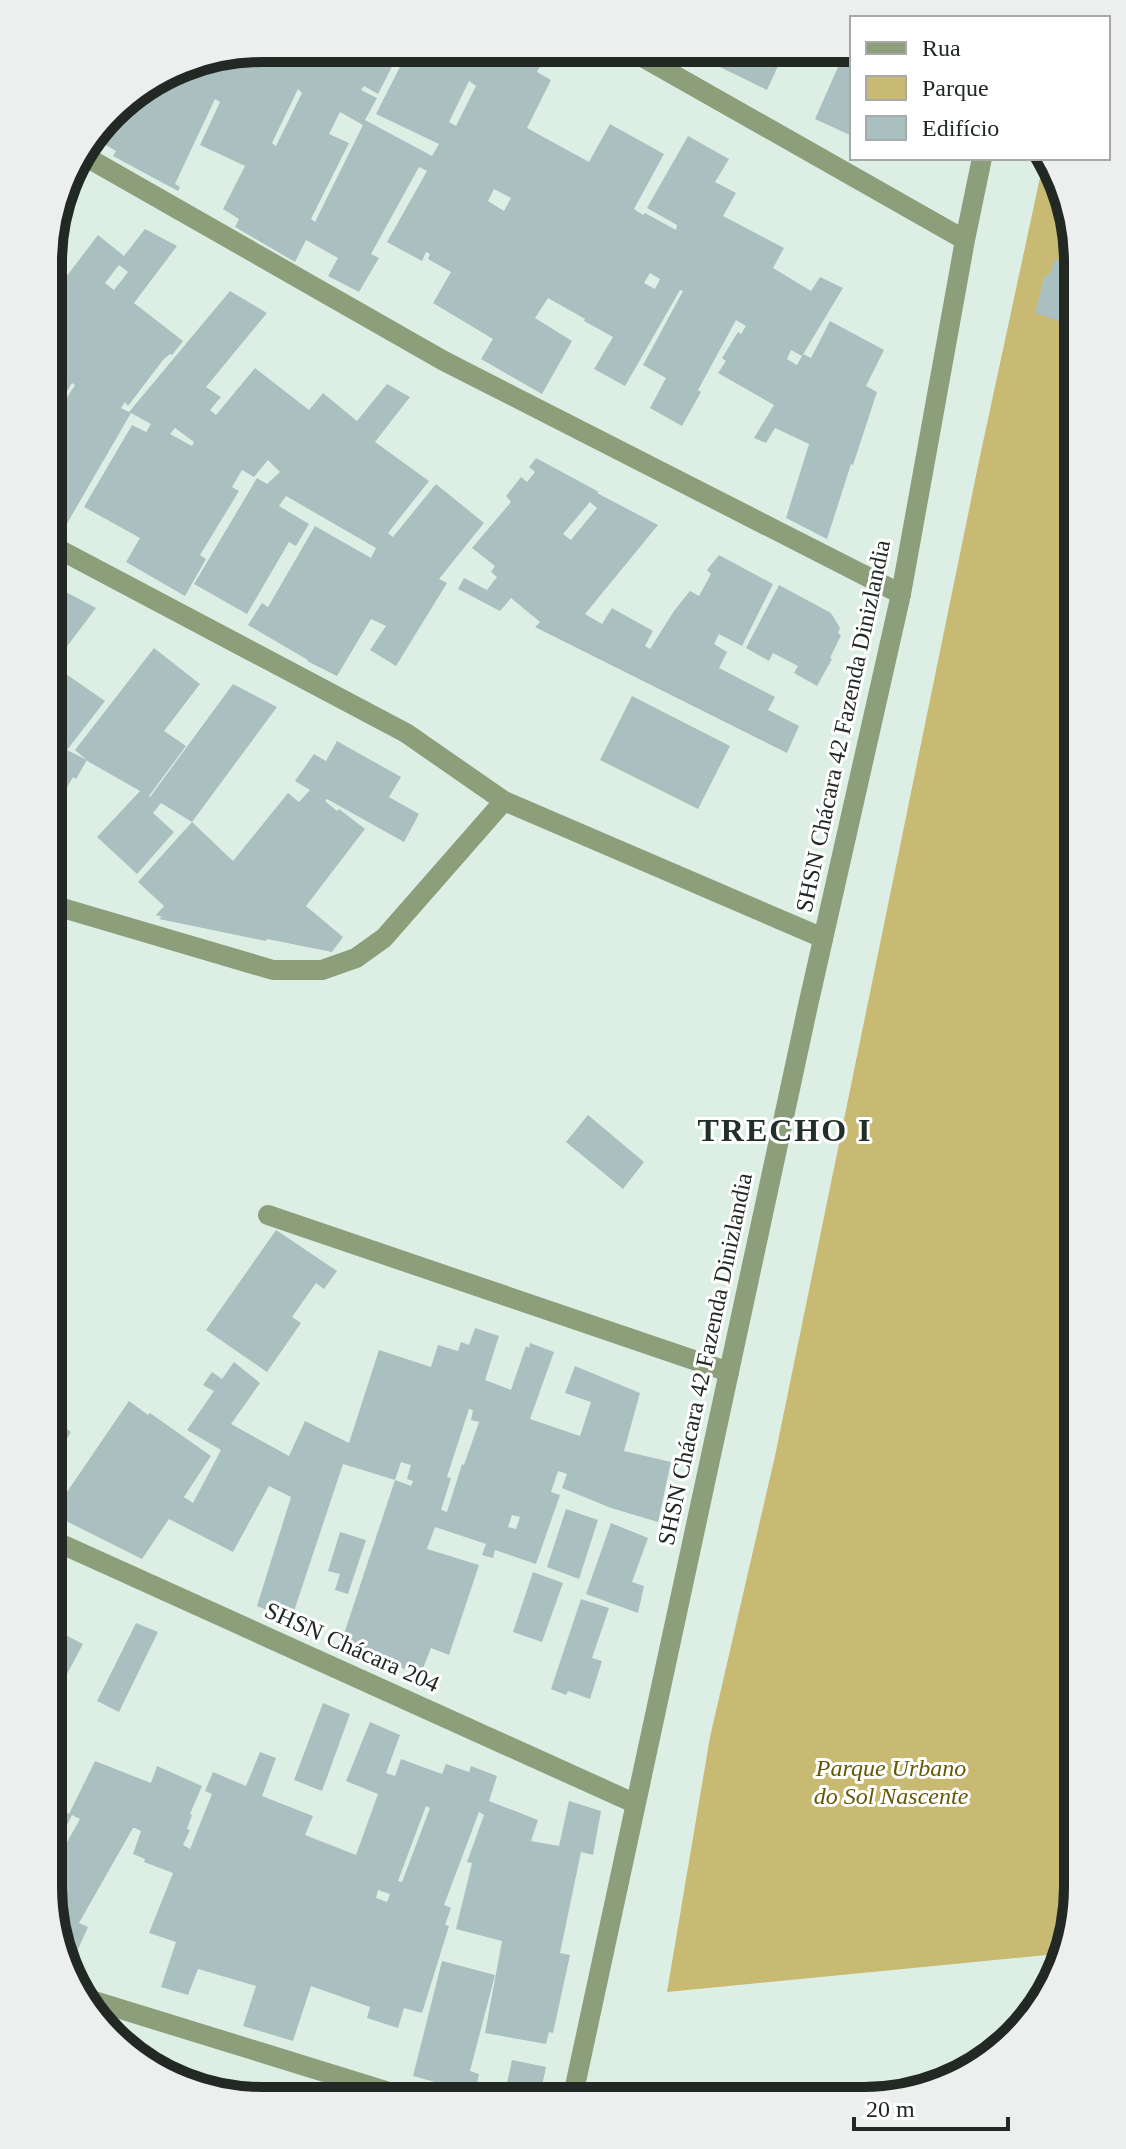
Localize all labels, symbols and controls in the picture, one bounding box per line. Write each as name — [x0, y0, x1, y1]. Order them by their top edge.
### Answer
legend — [850, 16, 1110, 160]
text: Rua — [922, 35, 961, 61]
text: Parque — [922, 75, 989, 101]
text: Edifício — [922, 115, 999, 141]
street label: SHSN Chácara 42 Fazenda Dinizlandia — [791, 537, 895, 914]
district label: TRECHO I — [697, 1112, 873, 1148]
street label: SHSN Chácara 42 Fazenda Dinizlandia — [653, 1170, 757, 1547]
street label: SHSN Chácara 204 — [261, 1597, 443, 1697]
park label: Parque Urbano do Sol Nascente — [814, 1755, 969, 1809]
scale bar — [854, 2081, 1008, 2131]
text: 20 m — [866, 2096, 915, 2122]

